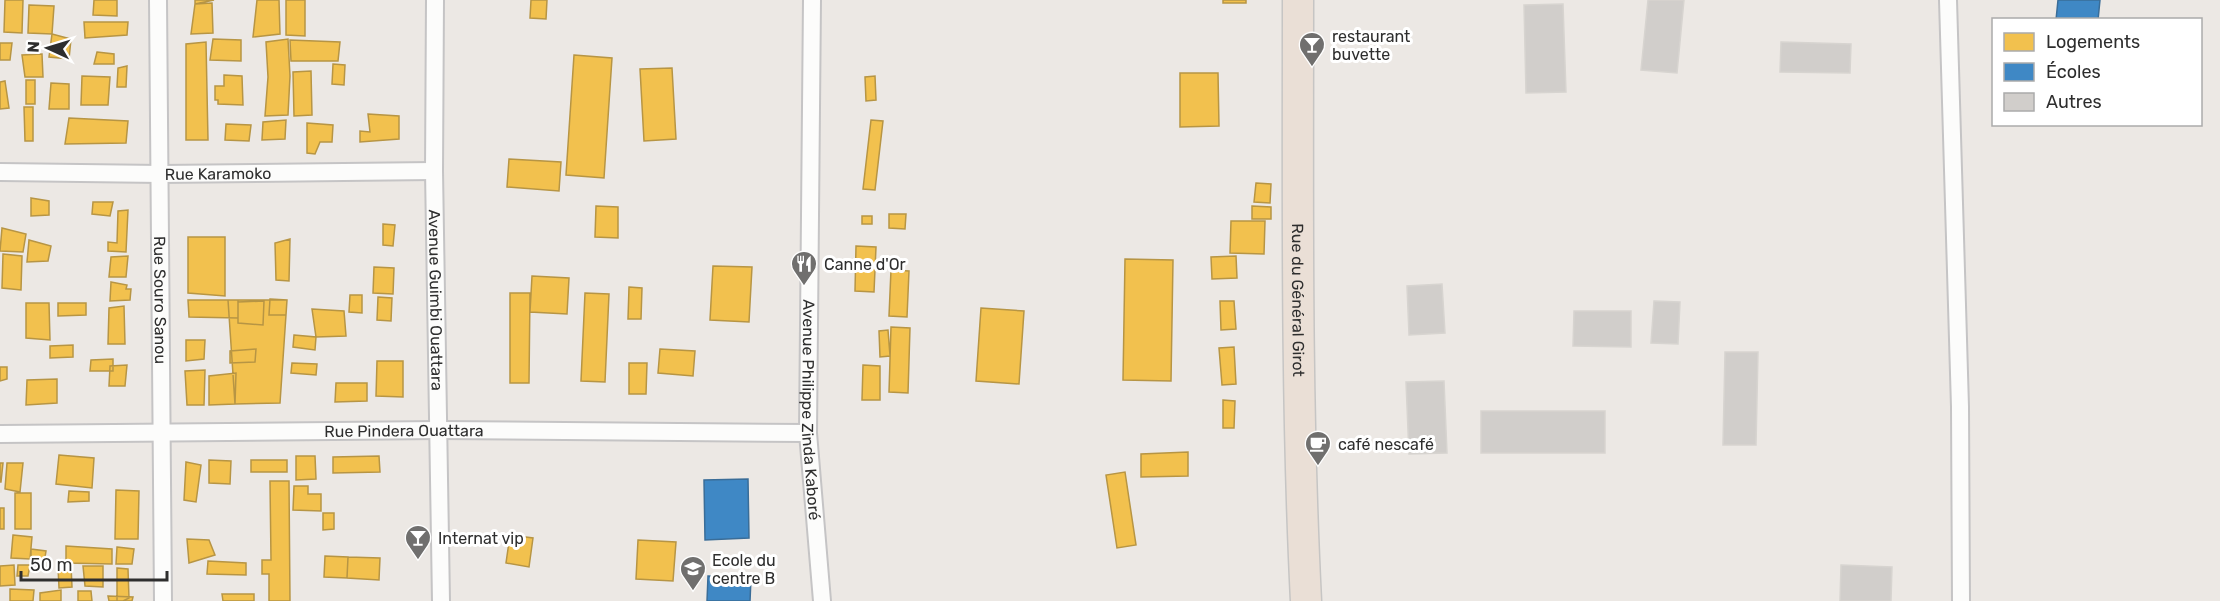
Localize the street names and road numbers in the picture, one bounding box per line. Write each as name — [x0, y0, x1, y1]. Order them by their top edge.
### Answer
street label: Rue Karamoko — [165, 164, 271, 184]
street label: Avenue Guimbi Ouattara — [425, 209, 447, 391]
street label: Rue du Général Girot — [1288, 223, 1308, 377]
street label: Rue Souro Sanou — [150, 236, 170, 364]
street label: Avenue Philippe Zinda Kaboré — [798, 299, 824, 521]
street label: Rue Pindera Ouattara — [324, 421, 484, 441]

